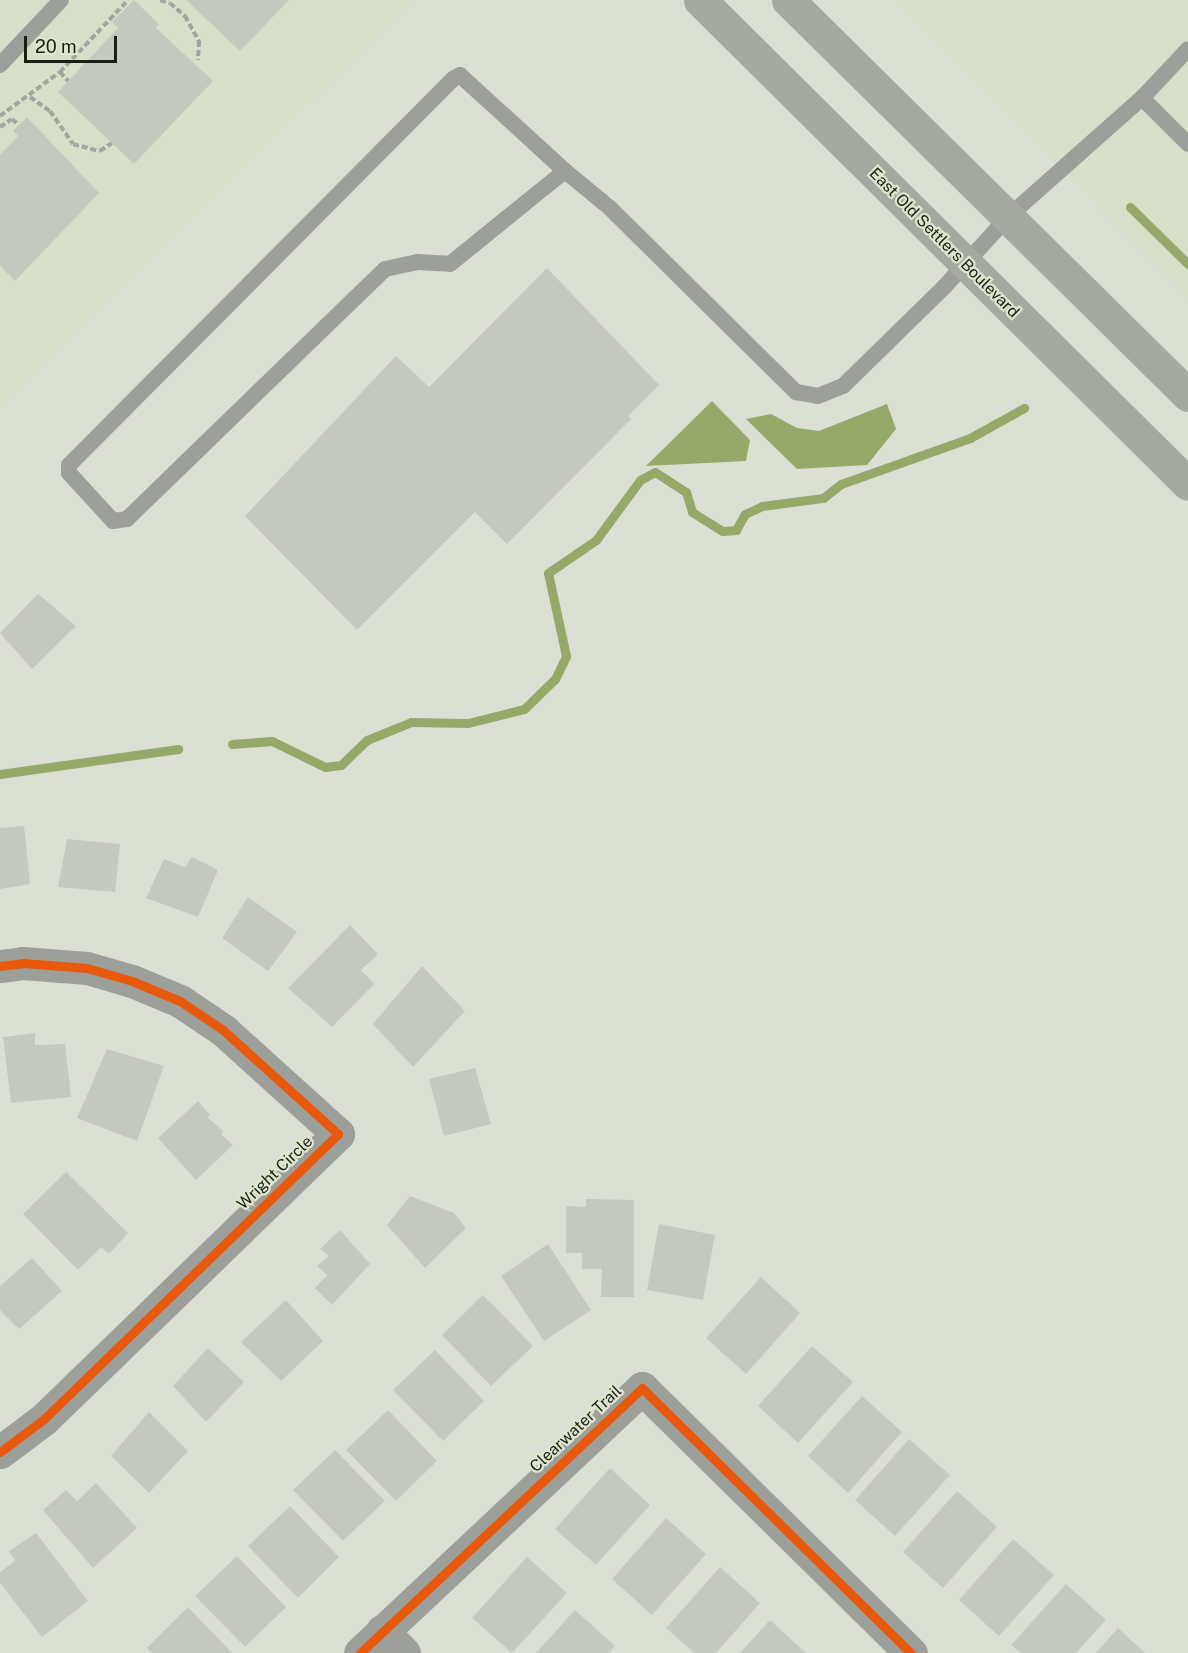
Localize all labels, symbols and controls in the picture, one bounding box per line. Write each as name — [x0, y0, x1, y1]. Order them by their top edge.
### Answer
scale bar — [27, 24, 120, 62]
text: 20 m — [35, 36, 77, 57]
street label: East Old Settlers Boulevard — [865, 164, 1023, 322]
street label: Wright Circle — [233, 1132, 317, 1214]
street label: Clearwater Trail — [526, 1382, 626, 1476]

